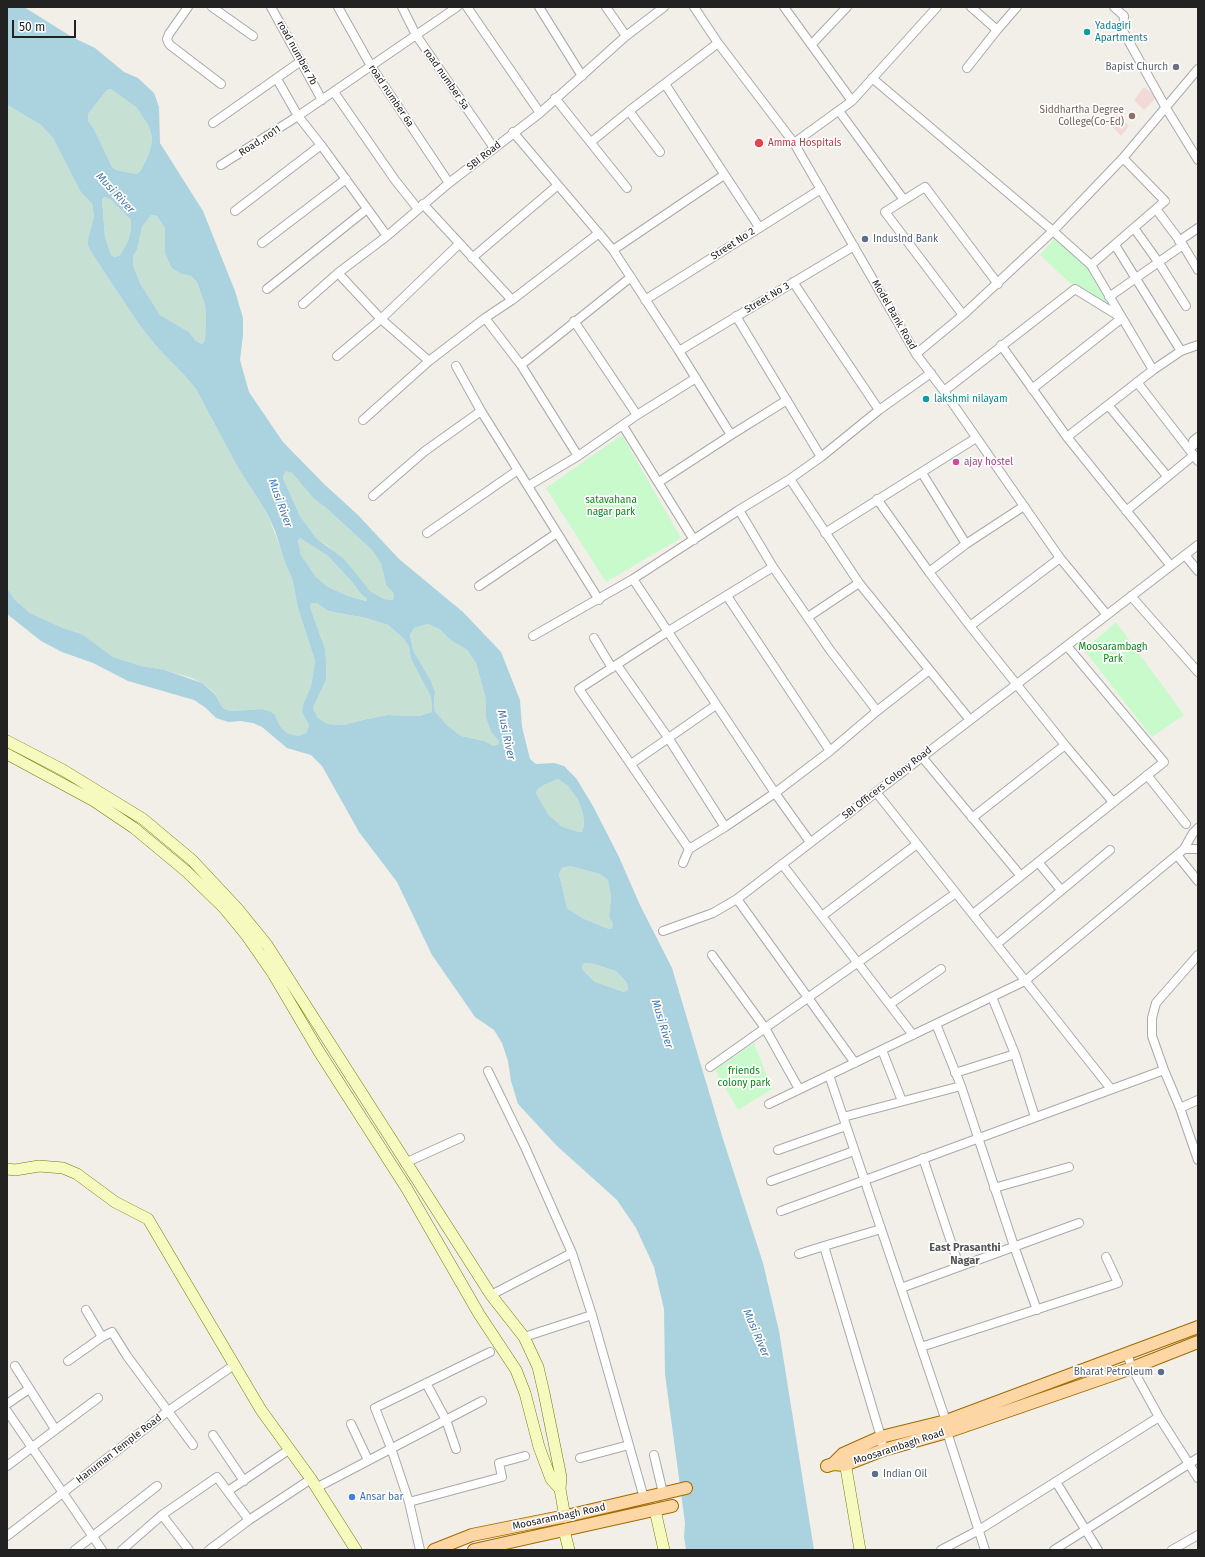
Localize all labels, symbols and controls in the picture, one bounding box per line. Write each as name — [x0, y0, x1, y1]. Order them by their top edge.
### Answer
scale bar — [14, 12, 78, 38]
street label: road number 7b — [274, 19, 320, 87]
text: 50 m — [19, 20, 45, 34]
place label: Yadagiri Apartments — [1095, 20, 1148, 44]
marker: Yadagiri Apartments — [1082, 27, 1092, 37]
street label: road number 5a — [420, 46, 472, 112]
place label: Bapist Church — [1105, 61, 1168, 73]
marker: Bapist Church — [1171, 62, 1181, 72]
street label: road number 6a — [366, 63, 416, 129]
place label: Siddhartha Degree College(Co-Ed) — [1040, 104, 1124, 128]
marker: Siddhartha Degree College(Co-Ed) — [1127, 111, 1137, 121]
street label: Road,.no11 — [237, 123, 283, 159]
marker: Amma Hospitals — [753, 137, 765, 149]
place label: Amma Hospitals — [768, 137, 842, 149]
street label: SBI Road — [464, 139, 504, 173]
water label: Musi River — [93, 170, 137, 216]
street label: Street No 2 — [709, 225, 757, 263]
place label: Induslnd Bank — [873, 233, 938, 245]
marker: Induslnd Bank — [860, 234, 870, 244]
street label: Model Bank Road — [869, 278, 919, 352]
street label: Street No 3 — [742, 280, 792, 316]
place label: lakshmi nilayam — [934, 393, 1008, 405]
marker: lakshmi nilayam — [921, 394, 931, 404]
place label: ajay hostel — [964, 456, 1013, 468]
marker: ajay hostel — [951, 457, 961, 467]
water label: Musi River — [265, 477, 295, 529]
park label: satavahana nagar park — [585, 494, 637, 518]
park label: Moosarambagh Park — [1078, 641, 1148, 664]
water label: Musi River — [494, 709, 518, 761]
street label: SBI Officers Colony Road — [840, 744, 934, 822]
water label: Musi River — [648, 998, 676, 1050]
park label: friends colony park — [718, 1065, 770, 1088]
district label: East Prasanthi Nagar — [929, 1241, 1001, 1267]
water label: Musi River — [740, 1307, 772, 1359]
place label: Bharat Petroleum — [1074, 1366, 1153, 1378]
marker: Bharat Petroleum — [1156, 1367, 1166, 1377]
street label: Hanuman Temple Road — [74, 1412, 164, 1486]
street label: Moosarambagh Road — [852, 1427, 946, 1467]
place label: Indian Oil — [883, 1468, 927, 1480]
marker: Indian Oil — [870, 1469, 880, 1479]
place label: Ansar bar — [360, 1491, 403, 1503]
marker: Ansar bar — [347, 1492, 357, 1502]
street label: Moosarambagh Road — [511, 1501, 607, 1533]

